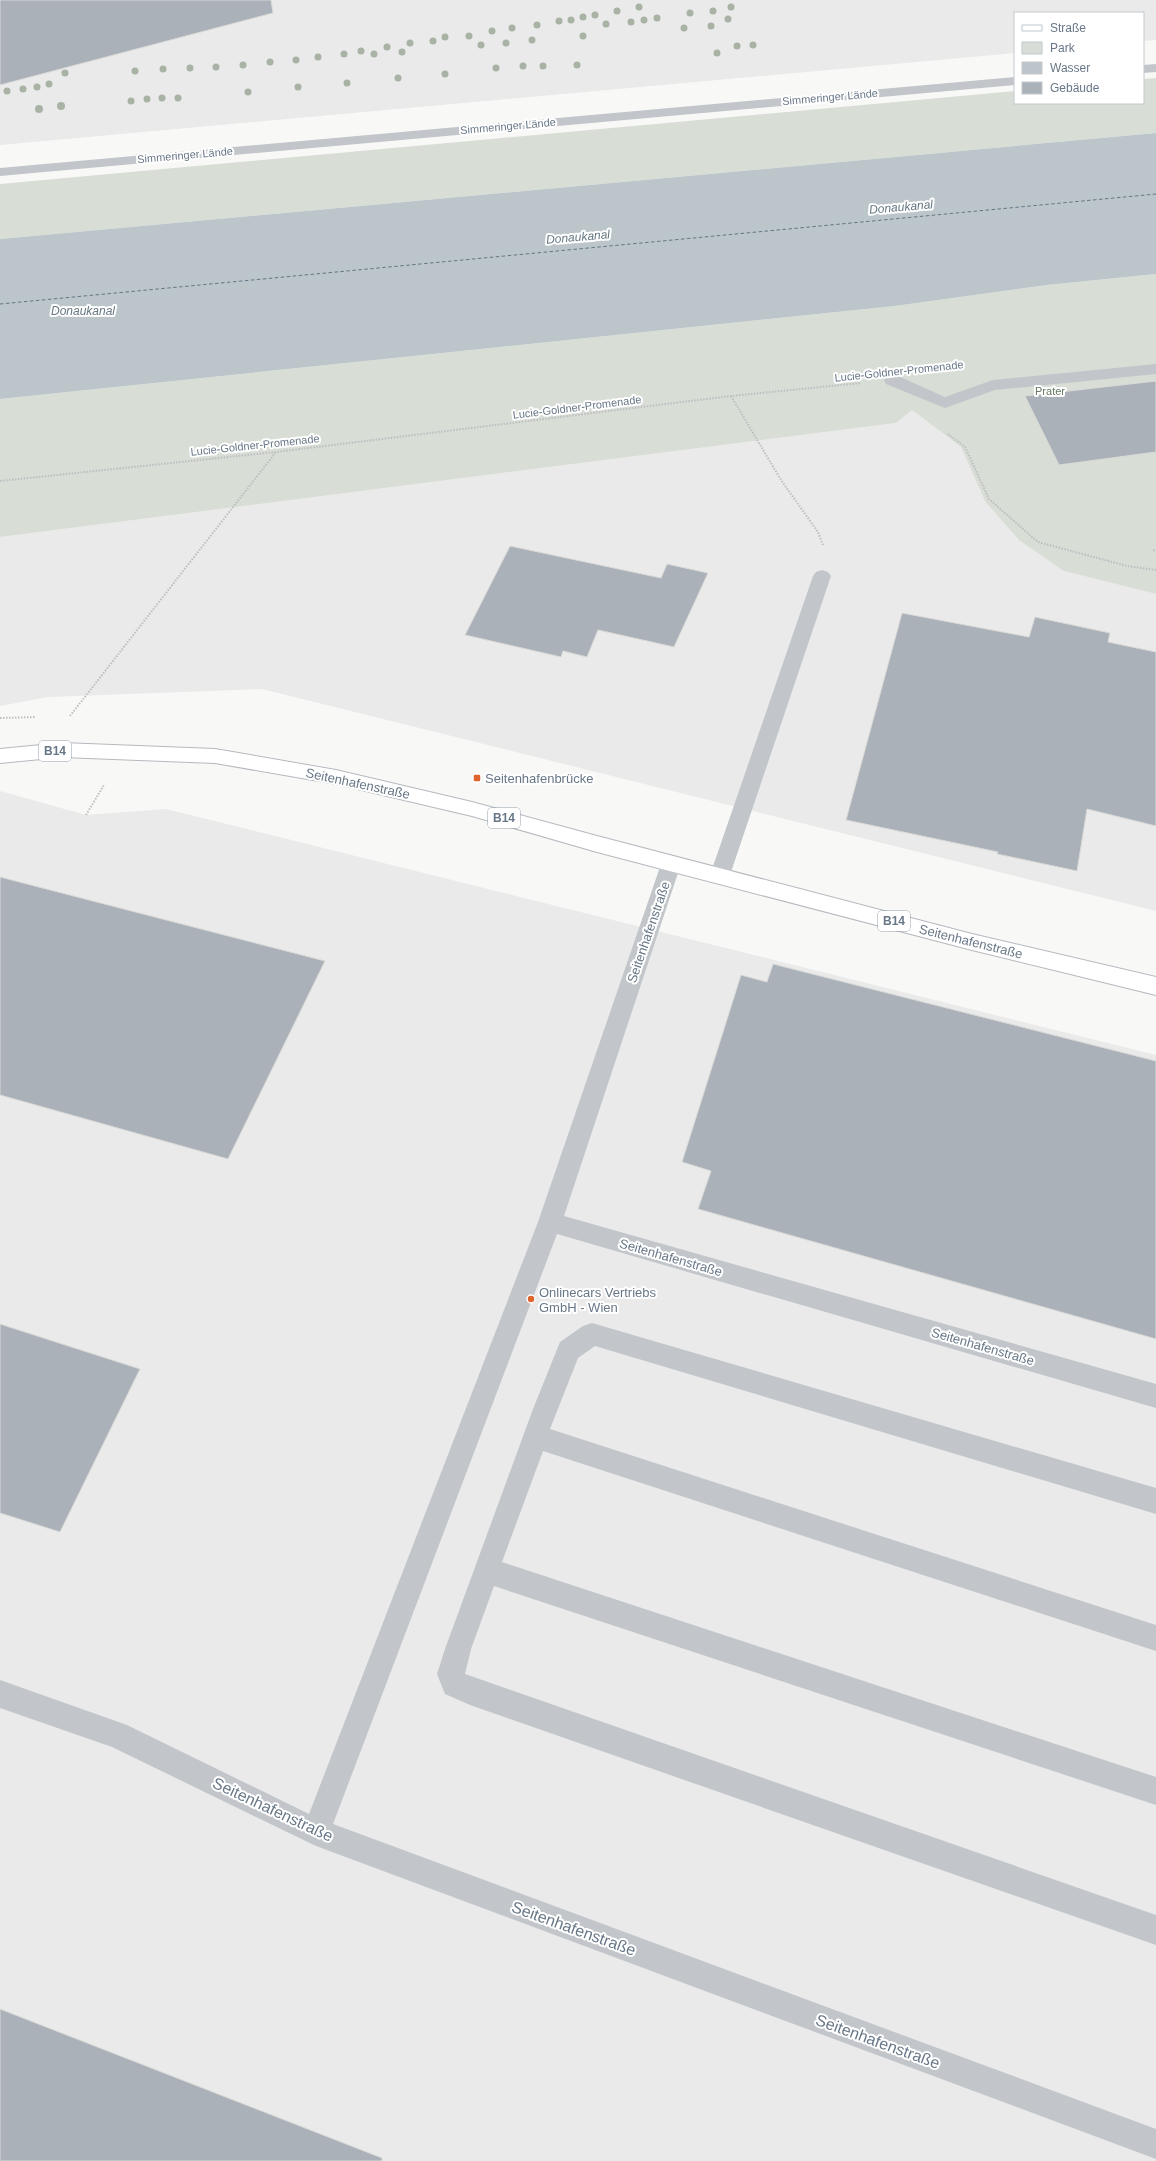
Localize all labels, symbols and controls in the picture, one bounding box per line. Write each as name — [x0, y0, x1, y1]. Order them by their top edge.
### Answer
legend — [1014, 12, 1144, 104]
text: Straße — [1050, 21, 1086, 35]
text: Park — [1050, 41, 1076, 55]
text: Wasser — [1050, 61, 1090, 75]
text: Gebäude — [1050, 81, 1100, 95]
street label: Simmeringer Lände — [782, 87, 878, 107]
street label: Simmeringer Lände — [460, 116, 556, 136]
street label: Simmeringer Lände — [137, 145, 233, 165]
water label: Donaukanal — [868, 197, 934, 217]
water label: Donaukanal — [545, 227, 611, 247]
water label: Donaukanal — [51, 304, 115, 318]
street label: Lucie-Goldner-Promenade — [834, 358, 964, 384]
park label: Prater — [1035, 385, 1065, 397]
street label: Lucie-Goldner-Promenade — [512, 393, 642, 421]
street label: Lucie-Goldner-Promenade — [190, 432, 320, 458]
road number: B14 — [39, 741, 71, 761]
street label: Seitenhafenstraße — [304, 765, 411, 802]
place label: Seitenhafenbrücke — [485, 771, 593, 786]
marker: Seitenhafenbrücke — [472, 773, 482, 783]
road number: B14 — [488, 808, 520, 828]
street label: Seitenhafenstraße — [624, 879, 673, 985]
road number: B14 — [878, 911, 910, 931]
street label: Seitenhafenstraße — [918, 921, 1024, 962]
street label: Seitenhafenstraße — [618, 1236, 724, 1279]
place label: Onlinecars Vertriebs GmbH - Wien — [539, 1285, 657, 1315]
marker: Onlinecars Vertriebs GmbH - Wien — [526, 1294, 536, 1304]
street label: Seitenhafenstraße — [930, 1325, 1036, 1368]
street label: Seitenhafenstraße — [210, 1774, 336, 1845]
street label: Seitenhafenstraße — [509, 1898, 638, 1959]
street label: Seitenhafenstraße — [813, 2011, 942, 2072]

